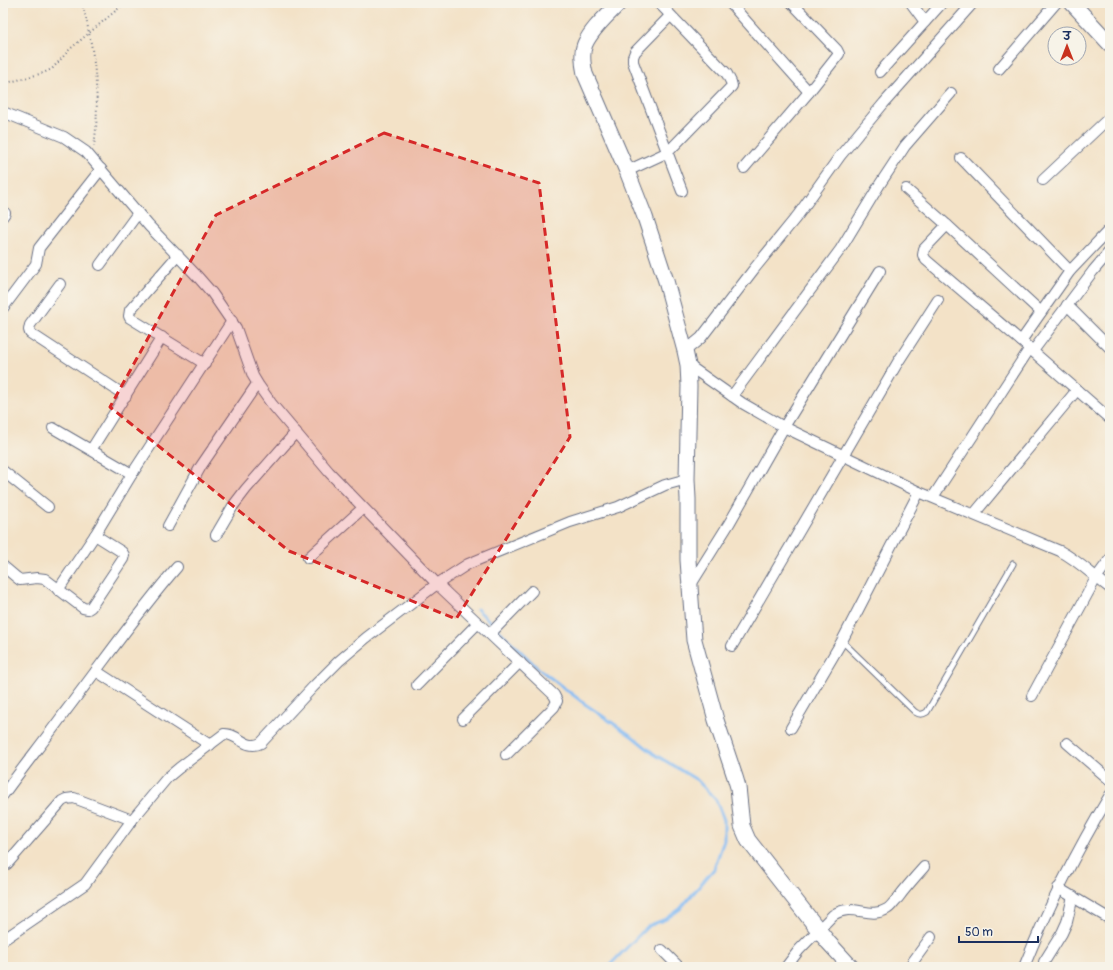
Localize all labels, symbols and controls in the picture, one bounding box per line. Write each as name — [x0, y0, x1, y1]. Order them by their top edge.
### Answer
north arrow — [1047, 26, 1087, 66]
text: उ — [1062, 30, 1072, 43]
scale bar — [959, 918, 1038, 944]
text: 50 m — [965, 925, 993, 940]

